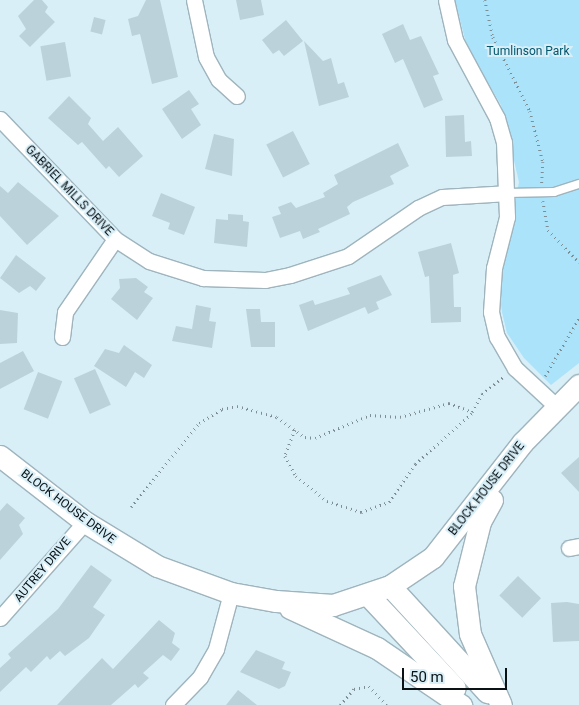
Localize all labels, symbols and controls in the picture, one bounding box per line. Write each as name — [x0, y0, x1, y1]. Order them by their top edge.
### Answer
park label: Tumlinson Park — [486, 45, 570, 59]
street label: GABRIEL MILLS DRIVE — [22, 143, 116, 239]
street label: BLOCK HOUSE DRIVE — [446, 439, 528, 539]
street label: BLOCK HOUSE DRIVE — [18, 467, 118, 547]
street label: AUTREY DRIVE — [12, 535, 74, 605]
scale bar — [404, 658, 509, 690]
text: 50 m — [410, 668, 444, 686]

